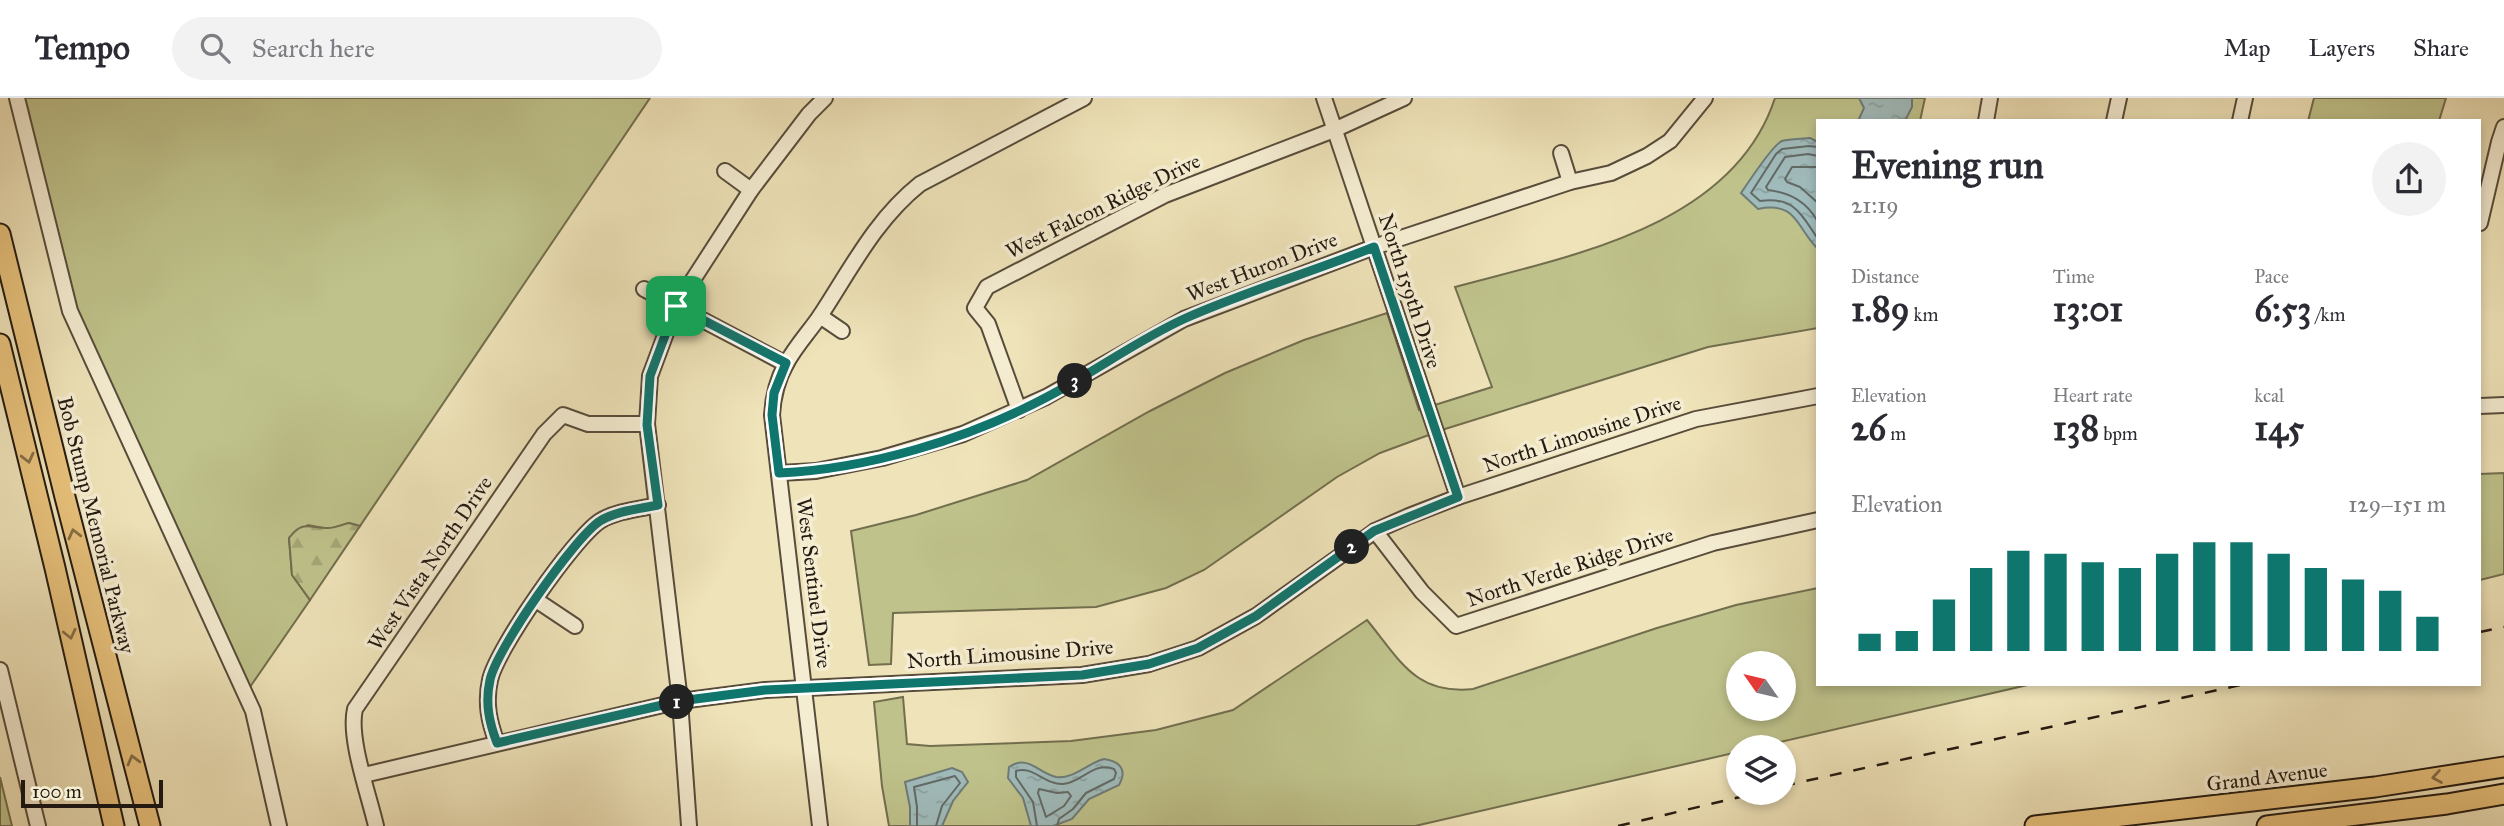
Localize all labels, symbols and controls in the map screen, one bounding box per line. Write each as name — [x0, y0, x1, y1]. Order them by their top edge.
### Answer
search box — [172, 17, 662, 80]
text: Tempo — [35, 28, 130, 68]
icon: search — [196, 29, 234, 67]
text: Search here — [252, 32, 375, 64]
text: Map — [2224, 33, 2271, 63]
text: Layers — [2309, 33, 2375, 63]
text: Share — [2413, 33, 2469, 63]
text: Evening run — [1851, 142, 2044, 188]
button: share — [2372, 142, 2446, 216]
street label: West Falcon Ridge Drive — [1001, 147, 1205, 264]
text: 21:19 — [1851, 191, 1899, 219]
street label: North 159th Drive — [1373, 210, 1447, 372]
street label: West Huron Drive — [1183, 226, 1341, 308]
text: Distance — [1851, 265, 1919, 288]
text: Time — [2053, 265, 2095, 288]
text: Pace — [2254, 265, 2289, 288]
pin — [646, 276, 706, 336]
icon: arrive — [657, 287, 695, 325]
text: 1.89 — [1851, 288, 1910, 331]
text: 13:01 — [2053, 288, 2123, 331]
text: 6:53 — [2254, 288, 2311, 331]
text: km — [1910, 303, 1938, 326]
text: /km — [2311, 303, 2345, 326]
pin: 3 — [1058, 364, 1092, 398]
text: 3 — [1071, 369, 1078, 392]
text: Elevation — [1851, 384, 1926, 407]
text: Heart rate — [2053, 384, 2133, 407]
text: kcal — [2254, 384, 2284, 407]
street label: North Limousine Drive — [1480, 390, 1685, 478]
street label: Bob Stump Memorial Parkway — [51, 394, 141, 657]
text: 26 — [1851, 407, 1886, 450]
text: 138 — [2053, 407, 2099, 450]
text: 145 — [2254, 407, 2304, 450]
text: m — [1886, 422, 1906, 445]
text: bpm — [2099, 422, 2138, 445]
one-way arrow — [20, 452, 34, 464]
street label: West Vista North Drive — [362, 471, 498, 655]
text: Elevation — [1851, 490, 1942, 518]
text: 129–151 m — [2348, 490, 2446, 518]
street label: West Sentinel Drive — [791, 496, 837, 670]
street label: North Verde Ridge Drive — [1463, 521, 1677, 613]
one-way arrow — [68, 528, 82, 540]
pin: 2 — [1334, 530, 1370, 564]
text: 2 — [1347, 535, 1356, 558]
one-way arrow — [62, 628, 77, 640]
street label: North Limousine Drive — [906, 634, 1114, 674]
north arrow — [1726, 651, 1796, 721]
map controls — [1726, 651, 1796, 805]
pin: 1 — [660, 684, 694, 720]
text: 1 — [673, 690, 680, 713]
button: layers — [1726, 735, 1796, 805]
one-way arrow — [127, 754, 141, 766]
street label: Grand Avenue — [2205, 757, 2329, 797]
one-way arrow — [2431, 770, 2443, 785]
scale bar — [21, 777, 163, 809]
text: 100 m — [32, 780, 82, 803]

